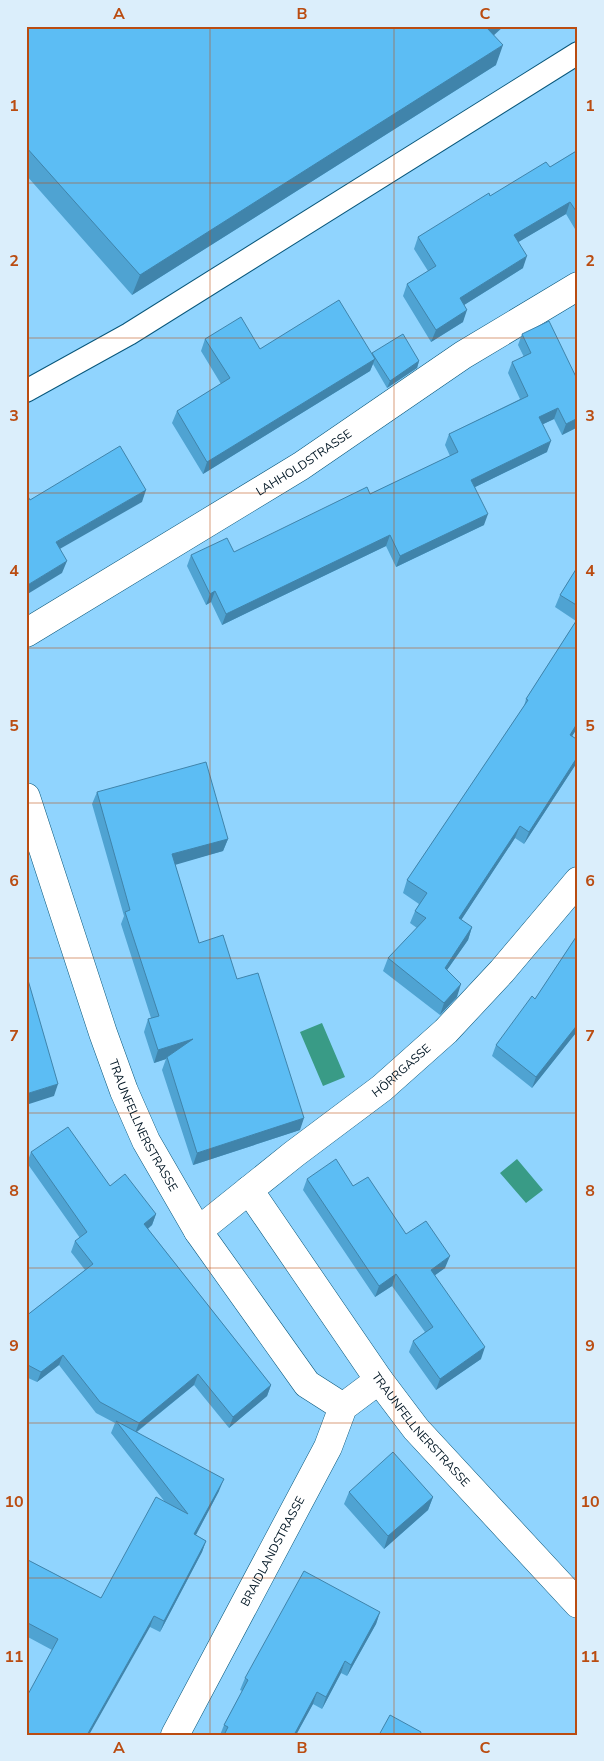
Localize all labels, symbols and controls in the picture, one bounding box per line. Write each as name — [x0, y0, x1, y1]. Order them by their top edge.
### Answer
text: A — [113, 3, 125, 25]
text: B — [296, 3, 308, 25]
text: C — [480, 3, 491, 25]
text: 1 — [9, 95, 19, 117]
text: 1 — [585, 95, 595, 117]
text: 2 — [9, 250, 19, 272]
text: 2 — [585, 250, 595, 272]
text: 3 — [9, 405, 19, 427]
text: 3 — [585, 405, 595, 427]
street label: LAHHOLDSTRASSE — [253, 426, 355, 499]
text: 4 — [9, 560, 19, 582]
text: 4 — [585, 560, 595, 582]
text: 5 — [9, 715, 19, 737]
text: 5 — [585, 715, 595, 737]
text: 6 — [9, 870, 19, 892]
text: 6 — [585, 870, 595, 892]
text: 7 — [9, 1025, 19, 1047]
text: 7 — [585, 1025, 595, 1047]
street label: HÖRRGASSE — [369, 1040, 434, 1101]
street label: TRAUNFELLNERSTRASSE — [105, 1057, 181, 1194]
text: 8 — [9, 1180, 19, 1202]
text: 8 — [585, 1180, 595, 1202]
text: 9 — [9, 1335, 19, 1357]
text: 9 — [585, 1335, 595, 1357]
street label: TRAUNFELLNERSTRASSE — [368, 1369, 473, 1490]
text: 10 — [4, 1491, 24, 1513]
text: 10 — [580, 1491, 600, 1513]
street label: BRAIDLANDSTRASSE — [237, 1494, 308, 1609]
text: 11 — [4, 1646, 24, 1668]
text: 11 — [580, 1646, 600, 1668]
text: A — [113, 1737, 125, 1759]
text: B — [296, 1737, 308, 1759]
text: C — [480, 1737, 491, 1759]

